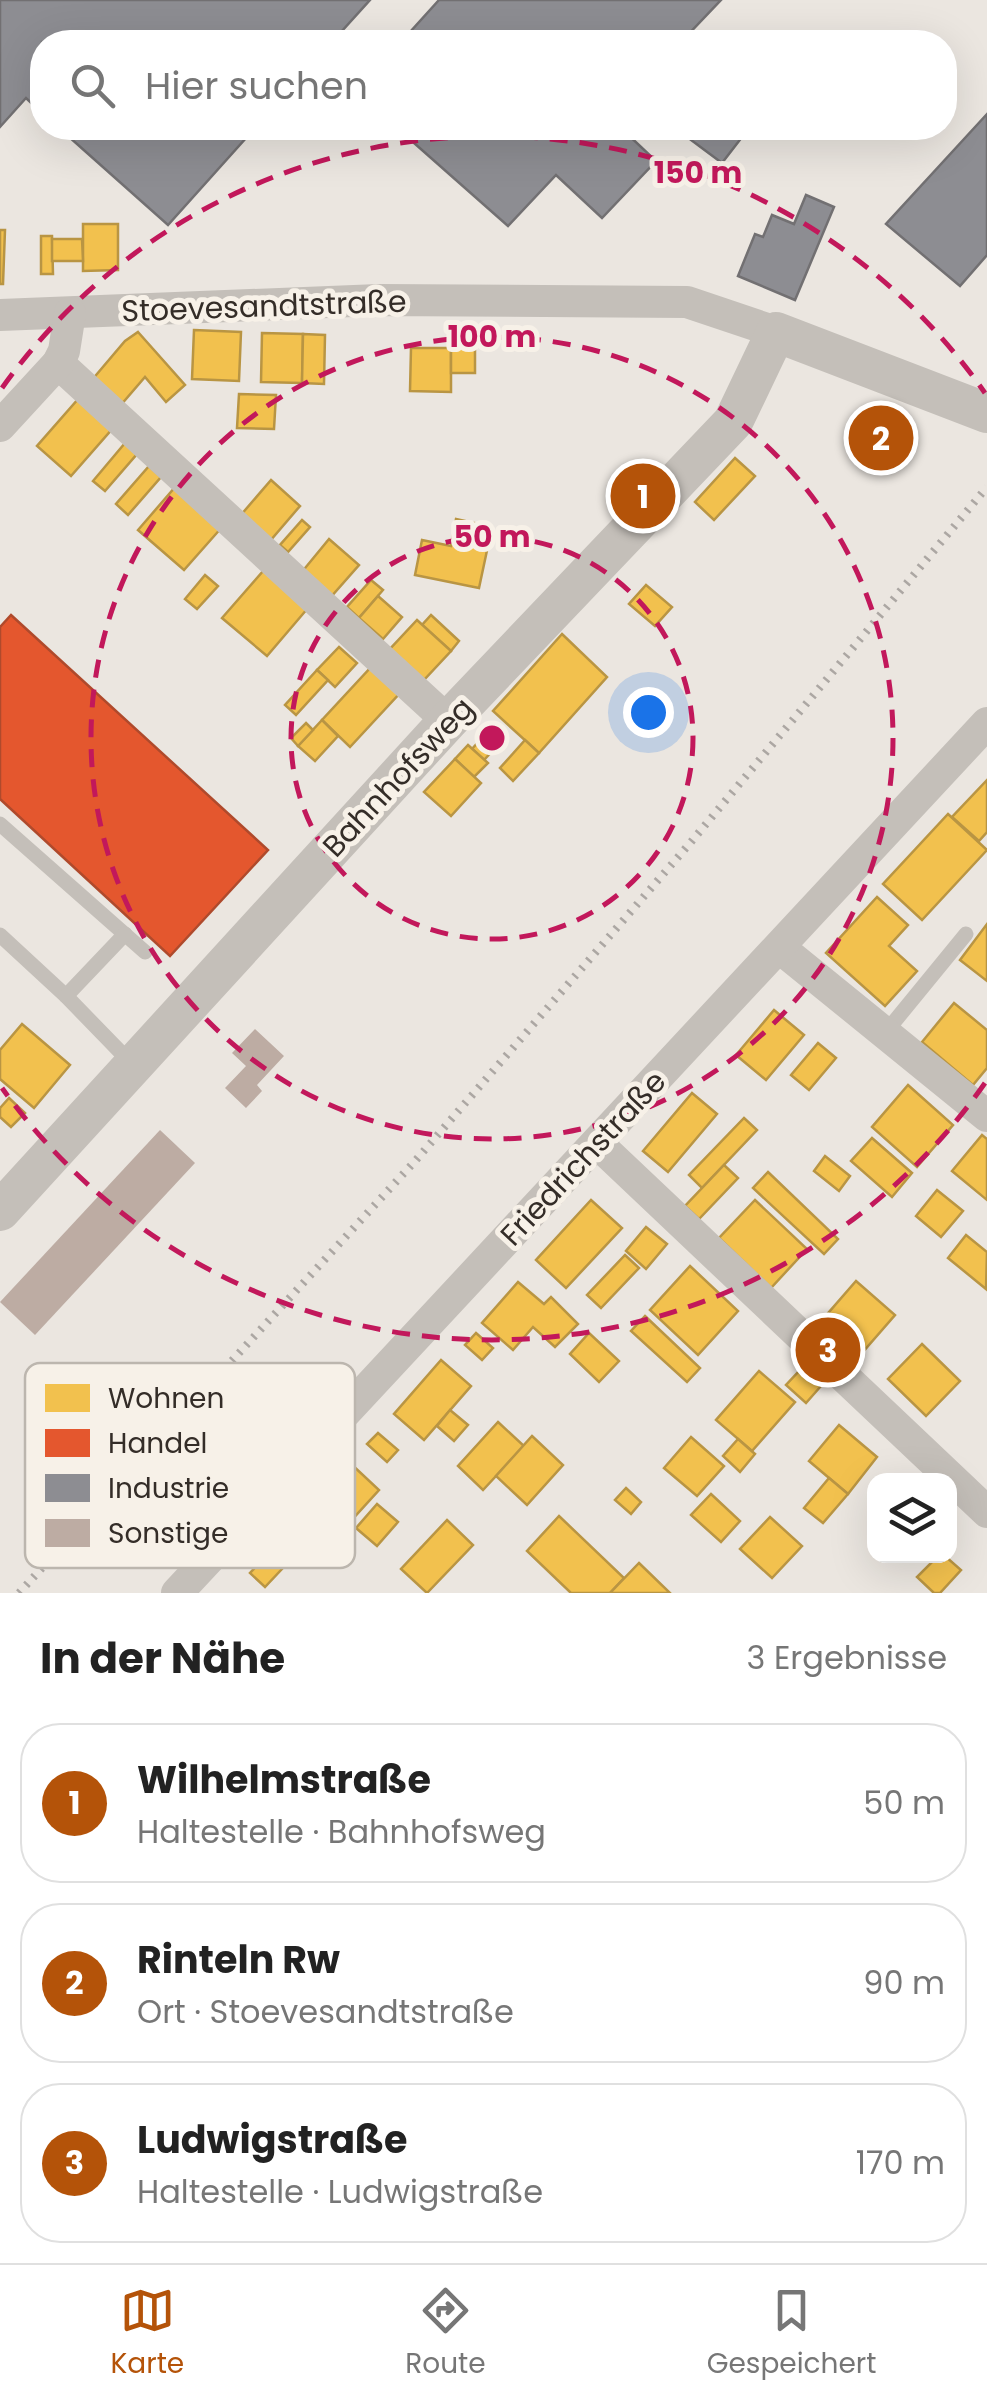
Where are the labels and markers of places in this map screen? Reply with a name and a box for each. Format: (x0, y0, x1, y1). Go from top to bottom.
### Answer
pin: 2 (848, 400, 914, 476)
pin: 1 (610, 458, 676, 534)
centre of rings (474, 720, 510, 756)
pin: 3 (796, 1312, 860, 1388)

